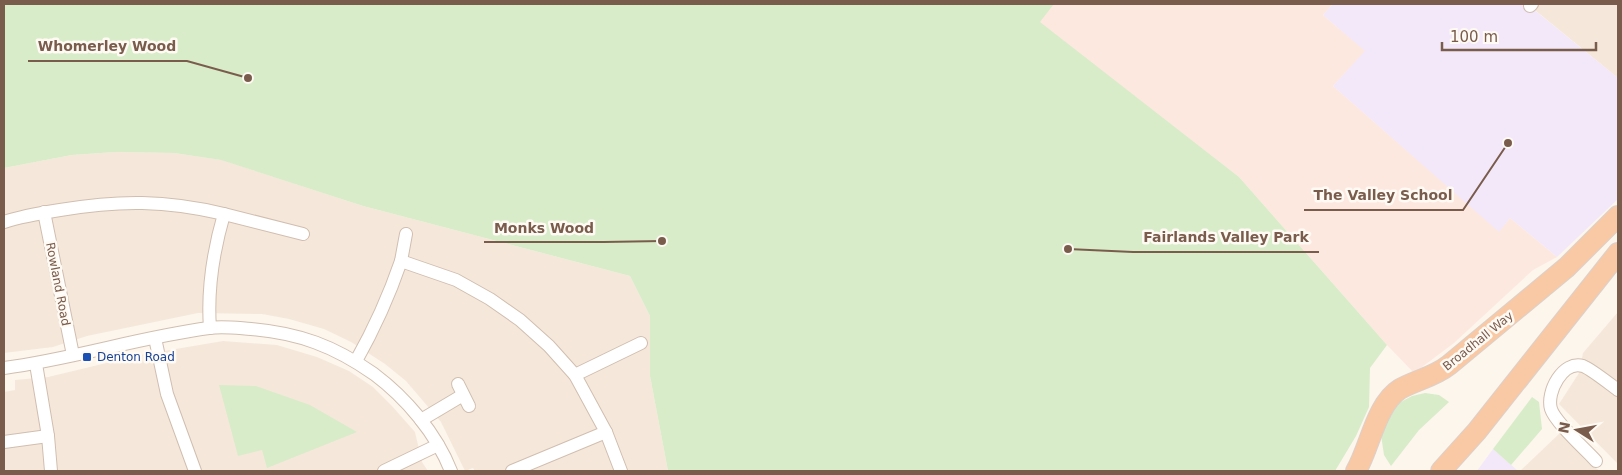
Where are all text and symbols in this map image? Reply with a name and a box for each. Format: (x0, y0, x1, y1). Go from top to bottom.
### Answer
scale bar (1442, 20, 1596, 52)
text: 100 m (1450, 28, 1498, 46)
callout: Whomerley Wood (28, 32, 187, 61)
text: Whomerley Wood (38, 38, 176, 54)
callout: The Valley School (1304, 181, 1463, 210)
text: The Valley School (1314, 187, 1452, 203)
callout: Monks Wood (484, 213, 604, 242)
text: Monks Wood (494, 220, 594, 236)
callout: Fairlands Valley Park (1133, 223, 1319, 252)
text: Fairlands Valley Park (1143, 229, 1309, 245)
street label: Rowland Road (43, 241, 73, 327)
street label: Broadhall Way (1440, 308, 1516, 374)
place label: Denton Road (97, 350, 175, 364)
marker: Denton Road (81, 351, 93, 363)
north arrow (1552, 405, 1602, 455)
text: N (1555, 420, 1573, 435)

